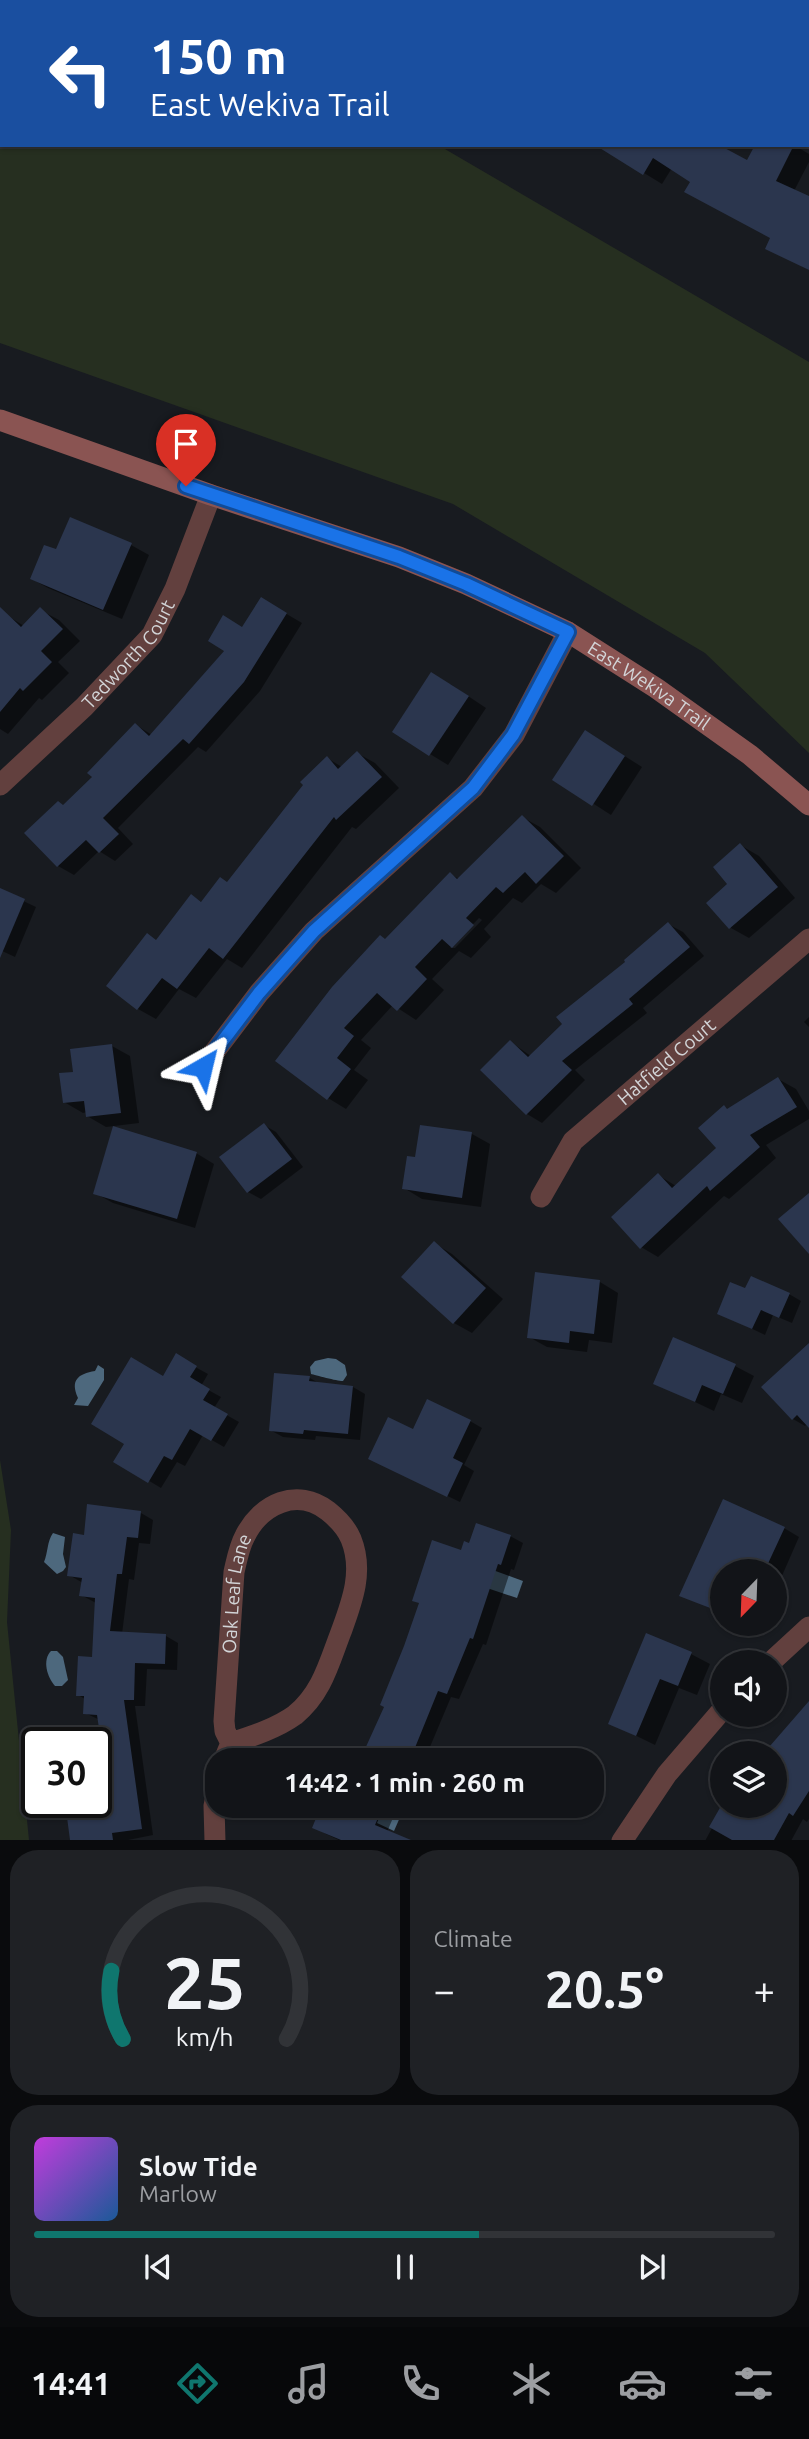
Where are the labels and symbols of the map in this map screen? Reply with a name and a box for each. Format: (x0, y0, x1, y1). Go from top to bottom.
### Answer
pin (156, 414, 216, 486)
street label: Tedworth Court (77, 596, 179, 713)
street label: East Wekiva Trail (584, 637, 715, 734)
street label: Hatfield Court (613, 1013, 720, 1109)
position arrow (166, 1030, 240, 1104)
street label: Oak Leaf Lane (218, 1530, 255, 1654)
north arrow (710, 1559, 788, 1636)
speed limit sign: 30 (21, 1727, 112, 1818)

